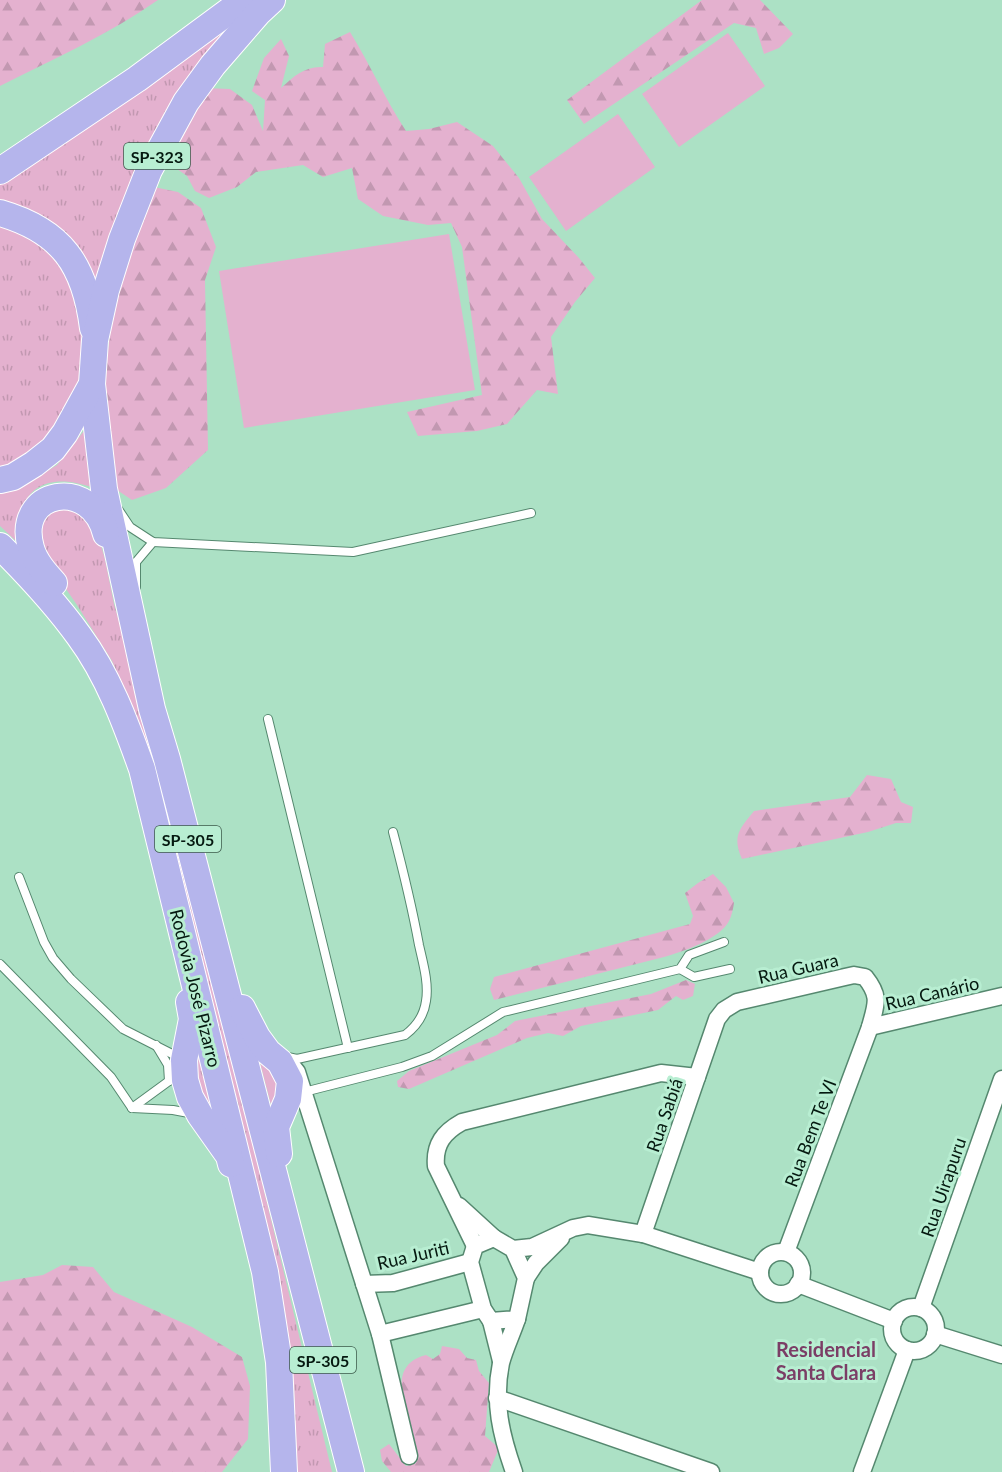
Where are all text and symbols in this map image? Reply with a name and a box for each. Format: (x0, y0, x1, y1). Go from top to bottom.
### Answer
road number: SP-323 (124, 143, 190, 169)
road number: SP-305 (155, 826, 221, 852)
street label: Rodovia José Pizarro (166, 907, 226, 1069)
street label: Rua Guara (756, 948, 840, 988)
street label: Rua Canário (883, 972, 981, 1014)
street label: Rua Sabiá (641, 1075, 687, 1155)
street label: Rua Bem Te VI (779, 1076, 841, 1190)
street label: Rua Uirapuru (916, 1134, 970, 1240)
street label: Rua Juriti (375, 1236, 451, 1274)
district label: Residencial Santa Clara (776, 1337, 876, 1384)
road number: SP-305 (290, 1347, 356, 1373)

